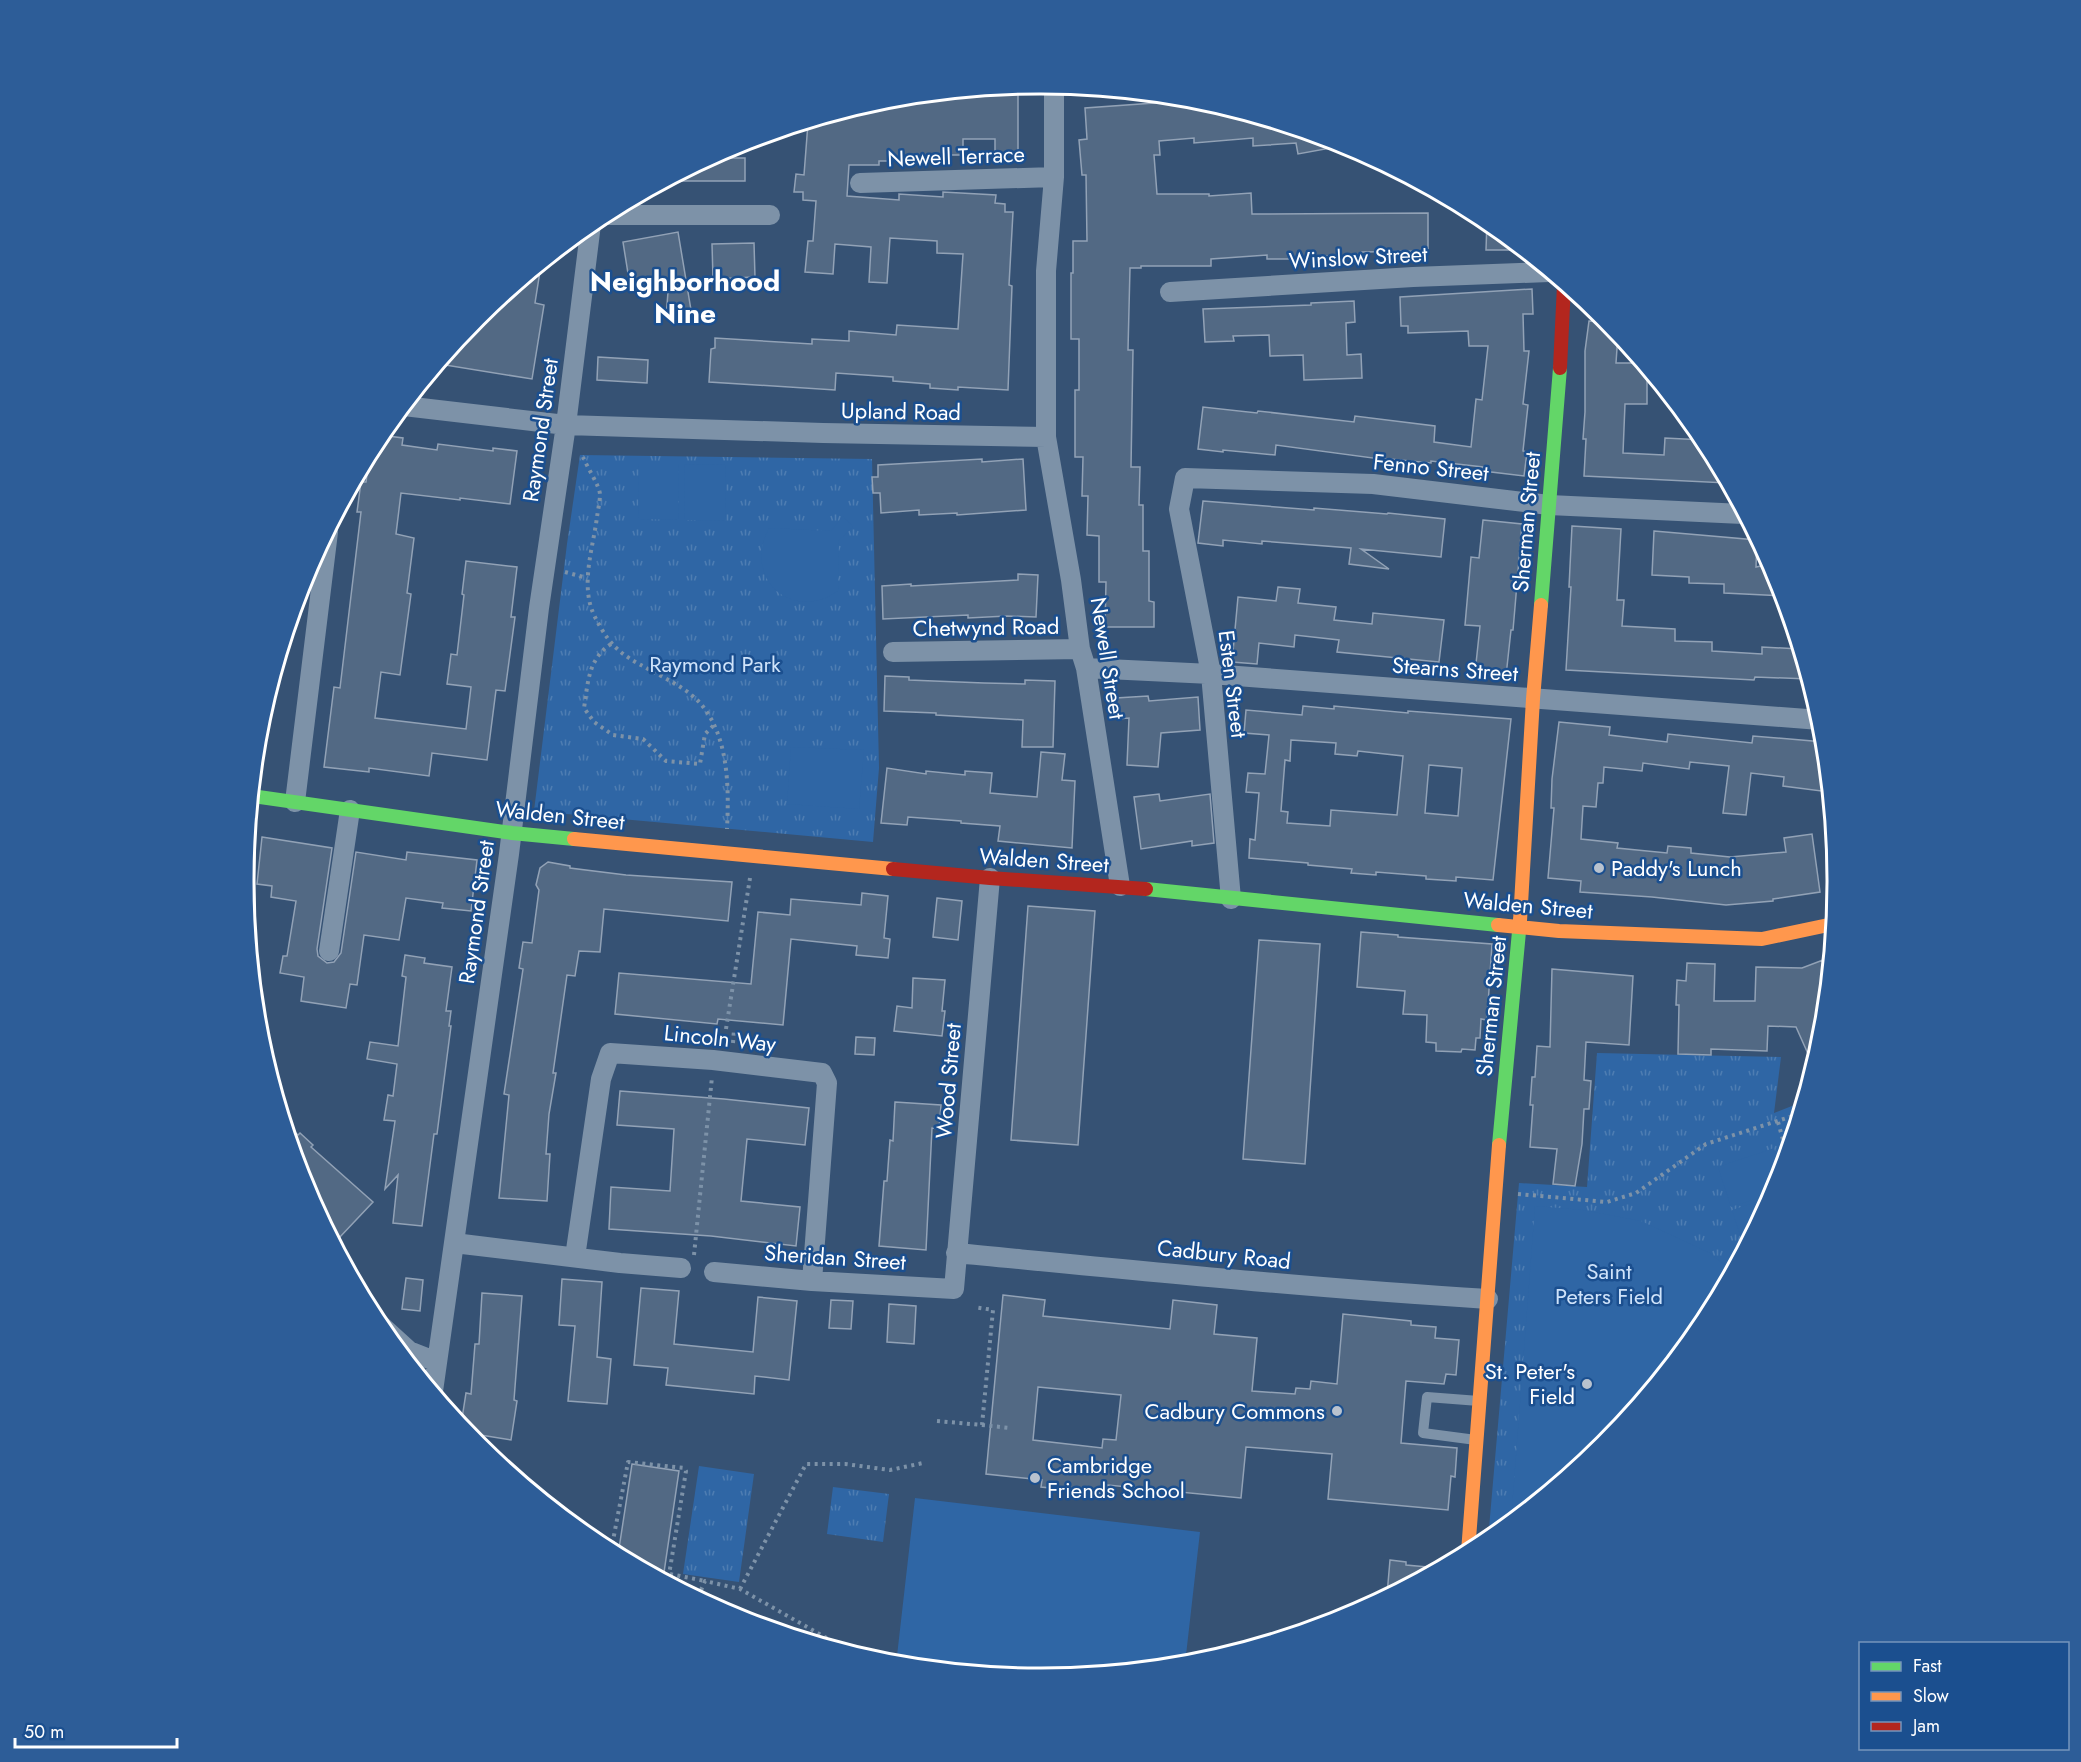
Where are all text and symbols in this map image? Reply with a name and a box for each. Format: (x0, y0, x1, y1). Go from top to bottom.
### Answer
street label: Newell Terrace (887, 138, 1025, 174)
street label: Winslow Street (1288, 237, 1429, 277)
district label: Neighborhood Nine (590, 261, 780, 334)
street label: Raymond Street (514, 355, 566, 504)
street label: Upland Road (841, 394, 961, 428)
street label: Fenno Street (1372, 445, 1491, 489)
street label: Sherman Street (1504, 450, 1548, 594)
street label: Newell Street (1083, 595, 1134, 722)
street label: Chetwynd Road (912, 610, 1060, 644)
street label: Esten Street (1211, 628, 1256, 740)
park label: Raymond Park (649, 648, 781, 680)
street label: Stearns Street (1391, 649, 1520, 689)
street label: Walden Street (494, 792, 627, 838)
street label: Raymond Street (450, 837, 502, 986)
street label: Walden Street (978, 840, 1111, 881)
place label: Paddy's Lunch (1611, 852, 1742, 884)
marker: Paddy's Lunch (1592, 861, 1606, 875)
street label: Walden Street (1462, 883, 1595, 927)
street label: Sherman Street (1468, 934, 1514, 1078)
street label: Lincoln Way (662, 1016, 778, 1060)
street label: Wood Street (927, 1021, 969, 1140)
street label: Cadbury Road (1156, 1231, 1292, 1277)
street label: Sheridan Street (763, 1236, 908, 1278)
park label: Saint Peters Field (1555, 1255, 1663, 1312)
place label: St. Peter's Field (1485, 1355, 1575, 1412)
marker: St. Peter's Field (1580, 1377, 1594, 1391)
place label: Cadbury Commons (1144, 1395, 1325, 1427)
marker: Cadbury Commons (1330, 1404, 1344, 1418)
place label: Cambridge Friends School (1047, 1449, 1185, 1506)
marker: Cambridge Friends School (1028, 1471, 1042, 1485)
legend (1859, 1642, 2069, 1750)
text: Fast (1913, 1653, 1942, 1679)
text: Slow (1913, 1683, 1950, 1709)
scale bar (15, 1711, 177, 1749)
text: Jam (1911, 1713, 1940, 1739)
text: 50 m (24, 1719, 64, 1745)

